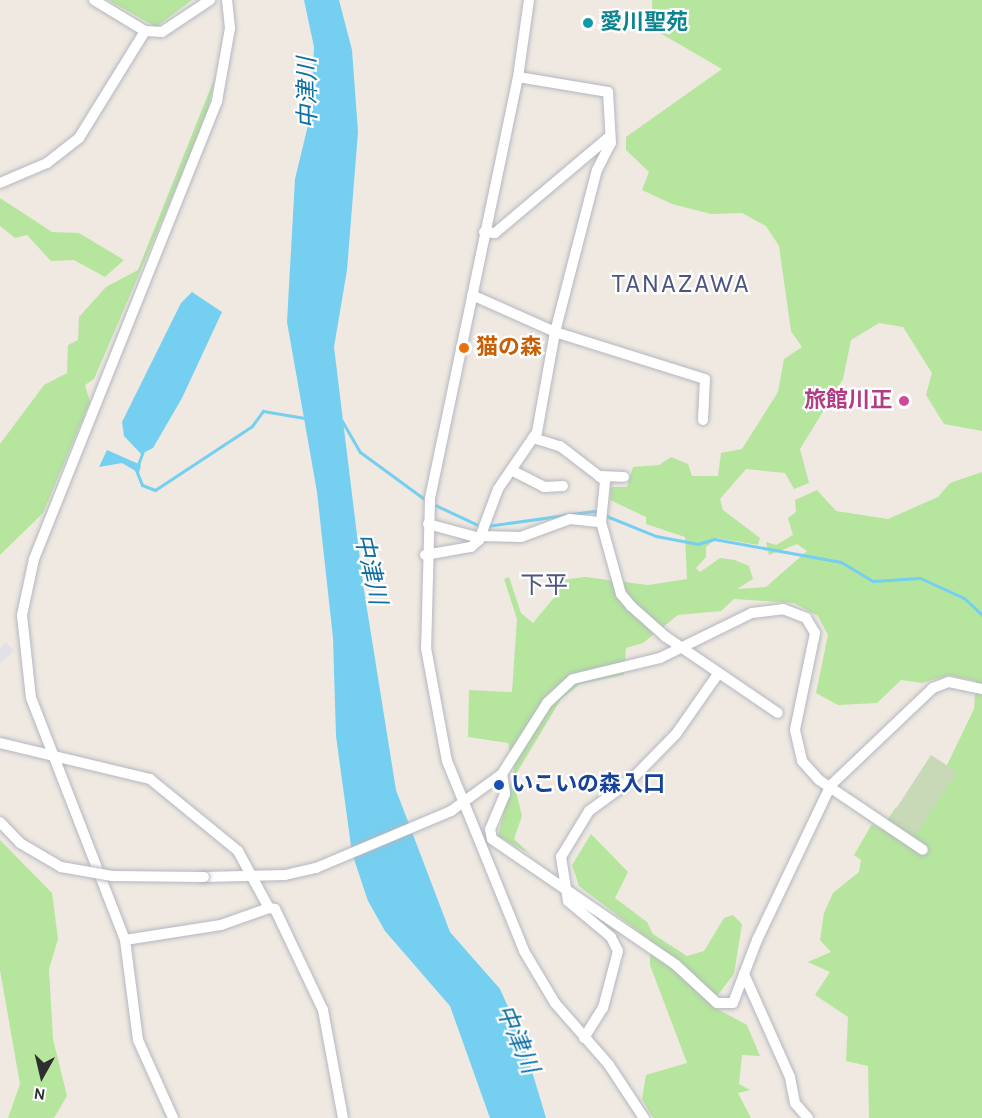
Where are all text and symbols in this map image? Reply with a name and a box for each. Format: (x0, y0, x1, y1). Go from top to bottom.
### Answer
place label: 愛川聖苑 (600, 10, 688, 36)
marker: 愛川聖苑 (581, 16, 595, 30)
water label: 中津川 (293, 57, 323, 129)
district label: TANAZAWA (612, 268, 750, 300)
place label: 猫の森 (476, 335, 542, 361)
marker: 猫の森 (457, 341, 471, 355)
place label: 旅館川正 (804, 388, 892, 414)
marker: 旅館川正 (897, 394, 911, 408)
water label: 中津川 (348, 531, 392, 607)
district label: 下平 (520, 572, 568, 600)
place label: いこいの森入口 (511, 772, 665, 798)
marker: いこいの森入口 (492, 778, 506, 792)
water label: 中津川 (490, 1000, 544, 1078)
north arrow (12, 1046, 72, 1106)
text: N (32, 1084, 46, 1105)

